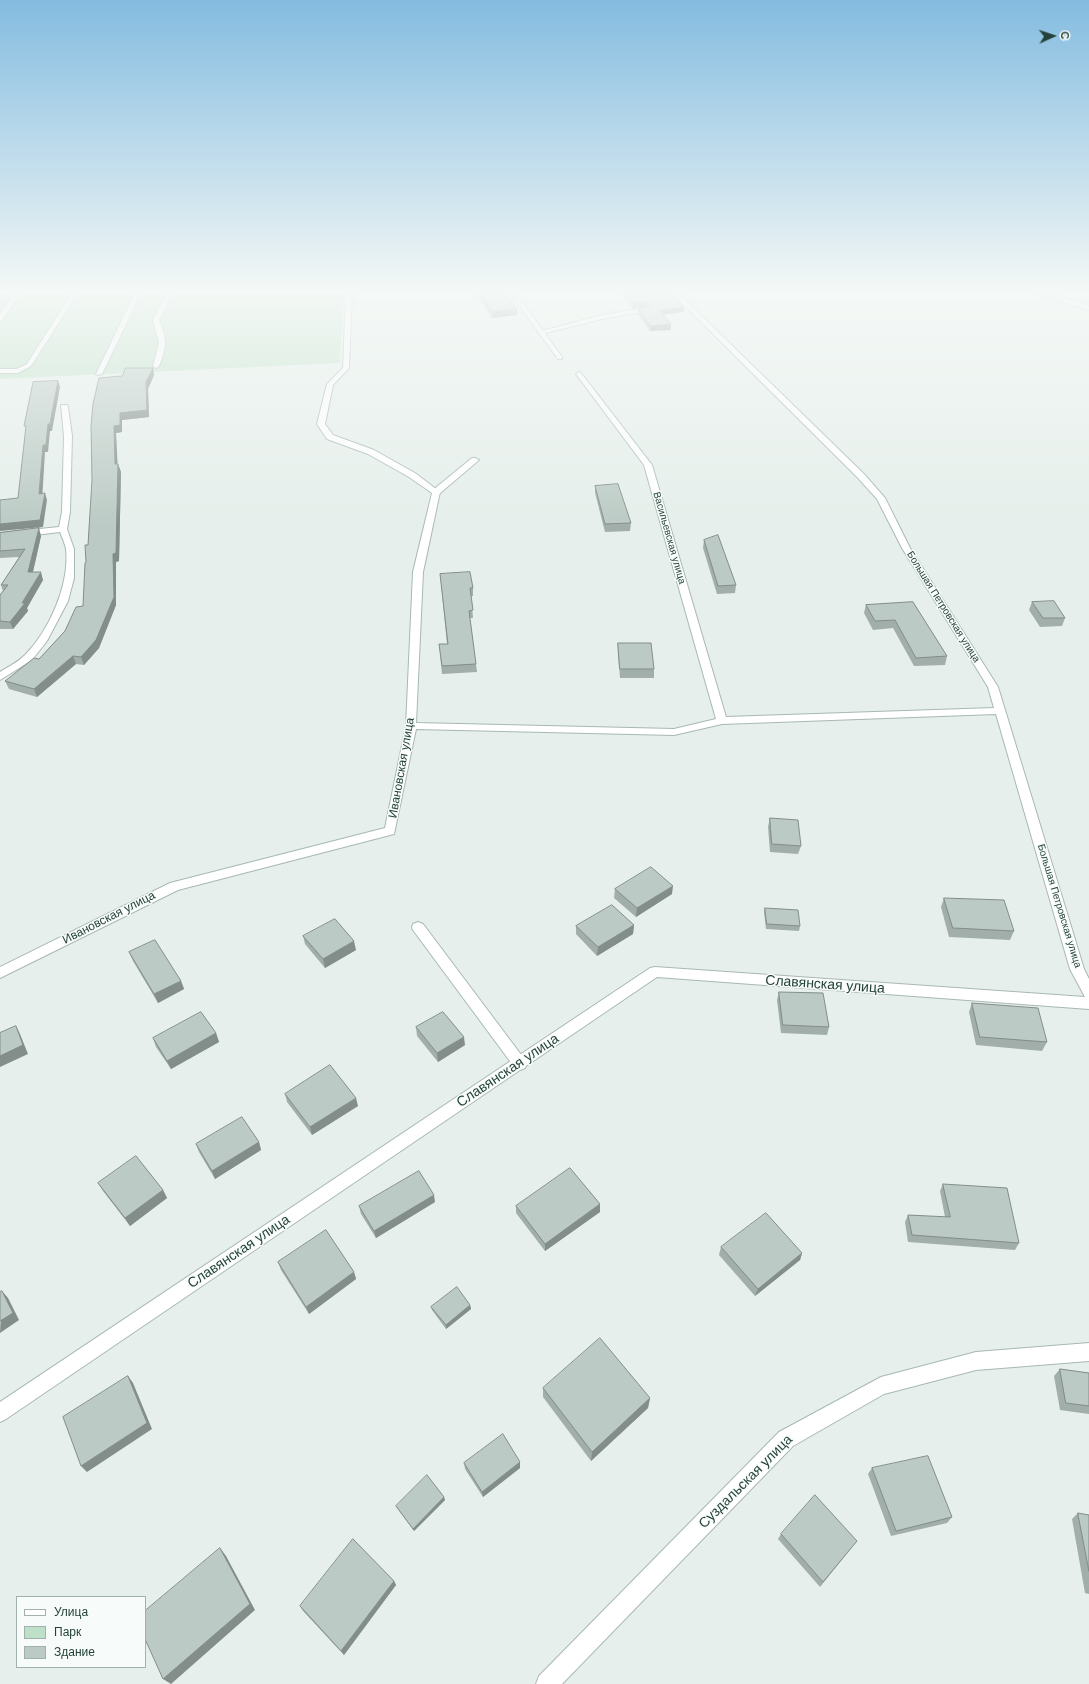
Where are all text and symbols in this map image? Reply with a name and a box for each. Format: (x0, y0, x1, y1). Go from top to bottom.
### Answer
north arrow (1033, 16, 1073, 56)
text: С (1058, 31, 1072, 40)
street label: Васильевская улица (650, 491, 688, 585)
street label: Большая Петровская улица (904, 549, 982, 665)
street label: Ивановская улица (386, 717, 418, 819)
street label: Большая Петровская улица (1034, 843, 1084, 969)
street label: Ивановская улица (60, 888, 158, 948)
street label: Славянская улица (765, 972, 885, 998)
street label: Славянская улица (454, 1031, 562, 1111)
street label: Славянская улица (185, 1212, 293, 1292)
street label: Суздальская улица (696, 1432, 796, 1532)
legend (16, 1596, 146, 1668)
text: Улица (54, 1604, 88, 1620)
text: Парк (54, 1624, 81, 1640)
text: Здание (54, 1644, 95, 1660)

